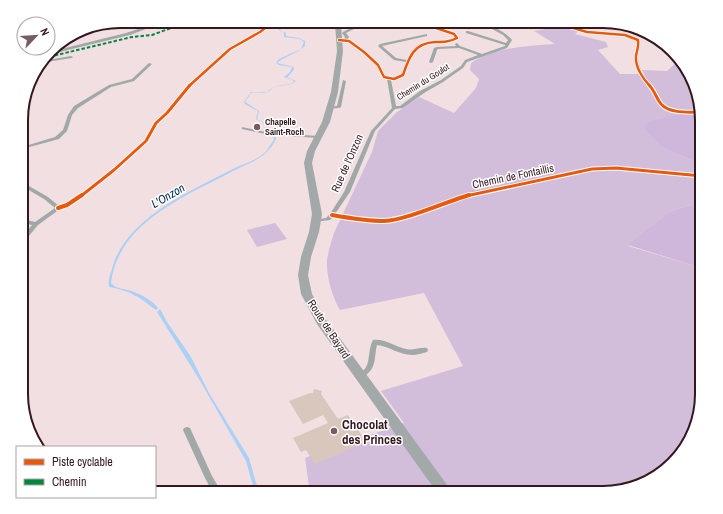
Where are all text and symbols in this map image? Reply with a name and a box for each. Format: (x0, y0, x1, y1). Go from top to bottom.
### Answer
north arrow (16, 16, 56, 56)
text: N (37, 26, 53, 38)
street label: Chemin du Goulot (394, 61, 452, 103)
place label: Chapelle Saint-Roch (265, 116, 304, 138)
marker: Chapelle Saint-Roch (252, 122, 262, 132)
street label: Rue de l'Onzon (328, 132, 366, 194)
street label: Chemin de Fontaillis (471, 160, 555, 191)
water label: L'Onzon (148, 180, 188, 212)
street label: Route de Bayard (305, 297, 353, 361)
place label: Chocolat des Princes (342, 416, 402, 448)
marker: Chocolat des Princes (329, 426, 339, 436)
legend (16, 446, 156, 498)
text: Piste cyclable (52, 454, 113, 470)
text: Chemin (52, 474, 86, 490)

